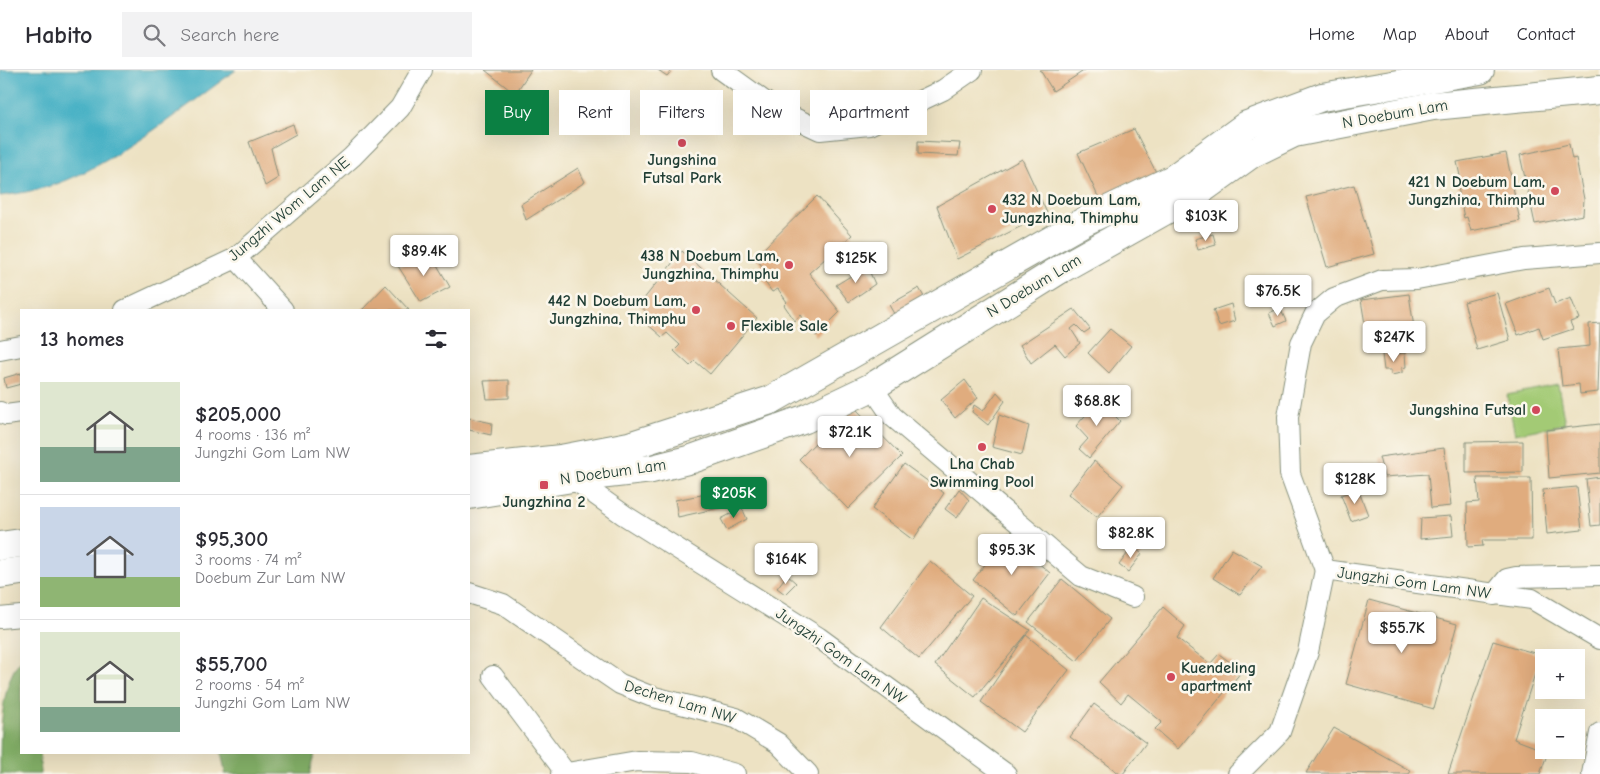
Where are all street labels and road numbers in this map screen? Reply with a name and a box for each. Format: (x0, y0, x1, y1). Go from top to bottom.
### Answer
street label: N Doebum Lam (1341, 96, 1449, 132)
street label: Jungzhi Wom Lam NE (225, 153, 353, 265)
street label: N Doebum Lam (984, 251, 1084, 321)
street label: N Doebum Lam (559, 456, 667, 488)
street label: Jungzhi Gom Lam NW (1336, 563, 1492, 603)
street label: Jungzhi Gom Lam NW (772, 604, 910, 708)
street label: Dechen Lam NW (622, 677, 738, 728)

